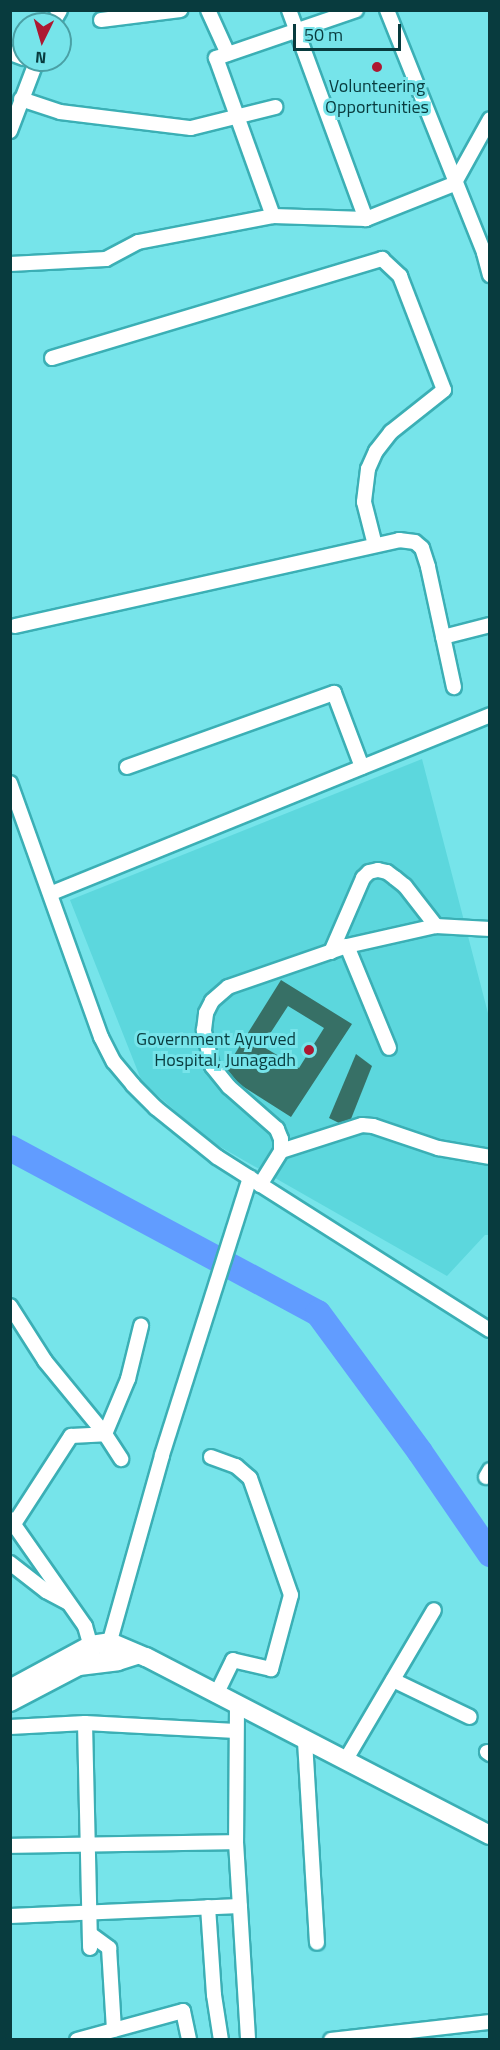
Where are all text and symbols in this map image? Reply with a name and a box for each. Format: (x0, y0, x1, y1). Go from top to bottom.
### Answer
north arrow (12, 12, 72, 72)
scale bar (296, 12, 404, 50)
text: 50 m (304, 21, 343, 48)
text: N (34, 46, 47, 70)
marker: Volunteering Opportunities (370, 60, 384, 74)
place label: Volunteering Opportunities (325, 76, 429, 118)
place label: Government Ayurved Hospital, Junagadh (136, 1029, 296, 1072)
marker: Government Ayurved Hospital, Junagadh (300, 1041, 318, 1059)

